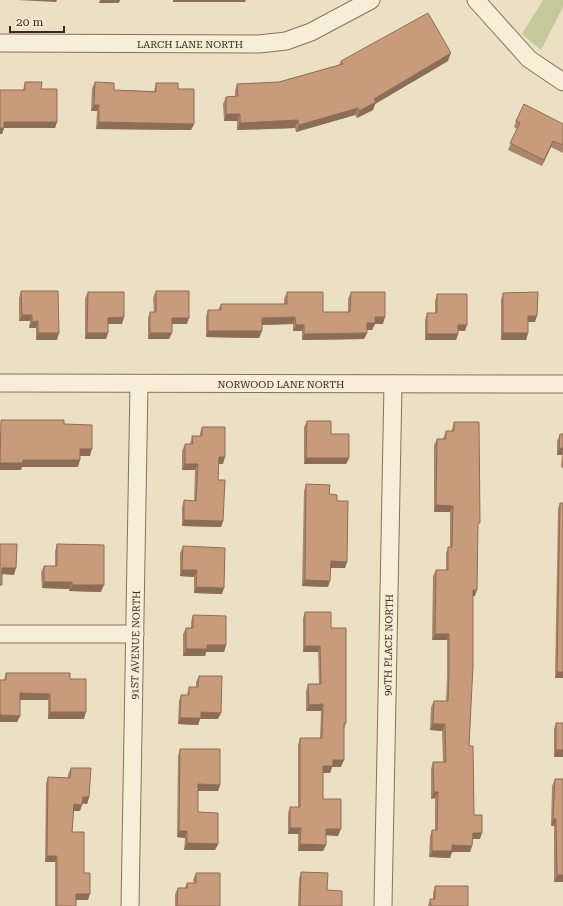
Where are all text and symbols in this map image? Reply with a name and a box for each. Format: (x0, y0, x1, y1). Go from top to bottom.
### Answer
scale bar (10, 8, 64, 34)
text: 20 m (16, 15, 43, 29)
street label: LARCH LANE NORTH (137, 39, 243, 50)
street label: NORWOOD LANE NORTH (218, 379, 344, 390)
street label: 91ST AVENUE NORTH (129, 590, 142, 700)
street label: 90TH PLACE NORTH (382, 594, 395, 696)

